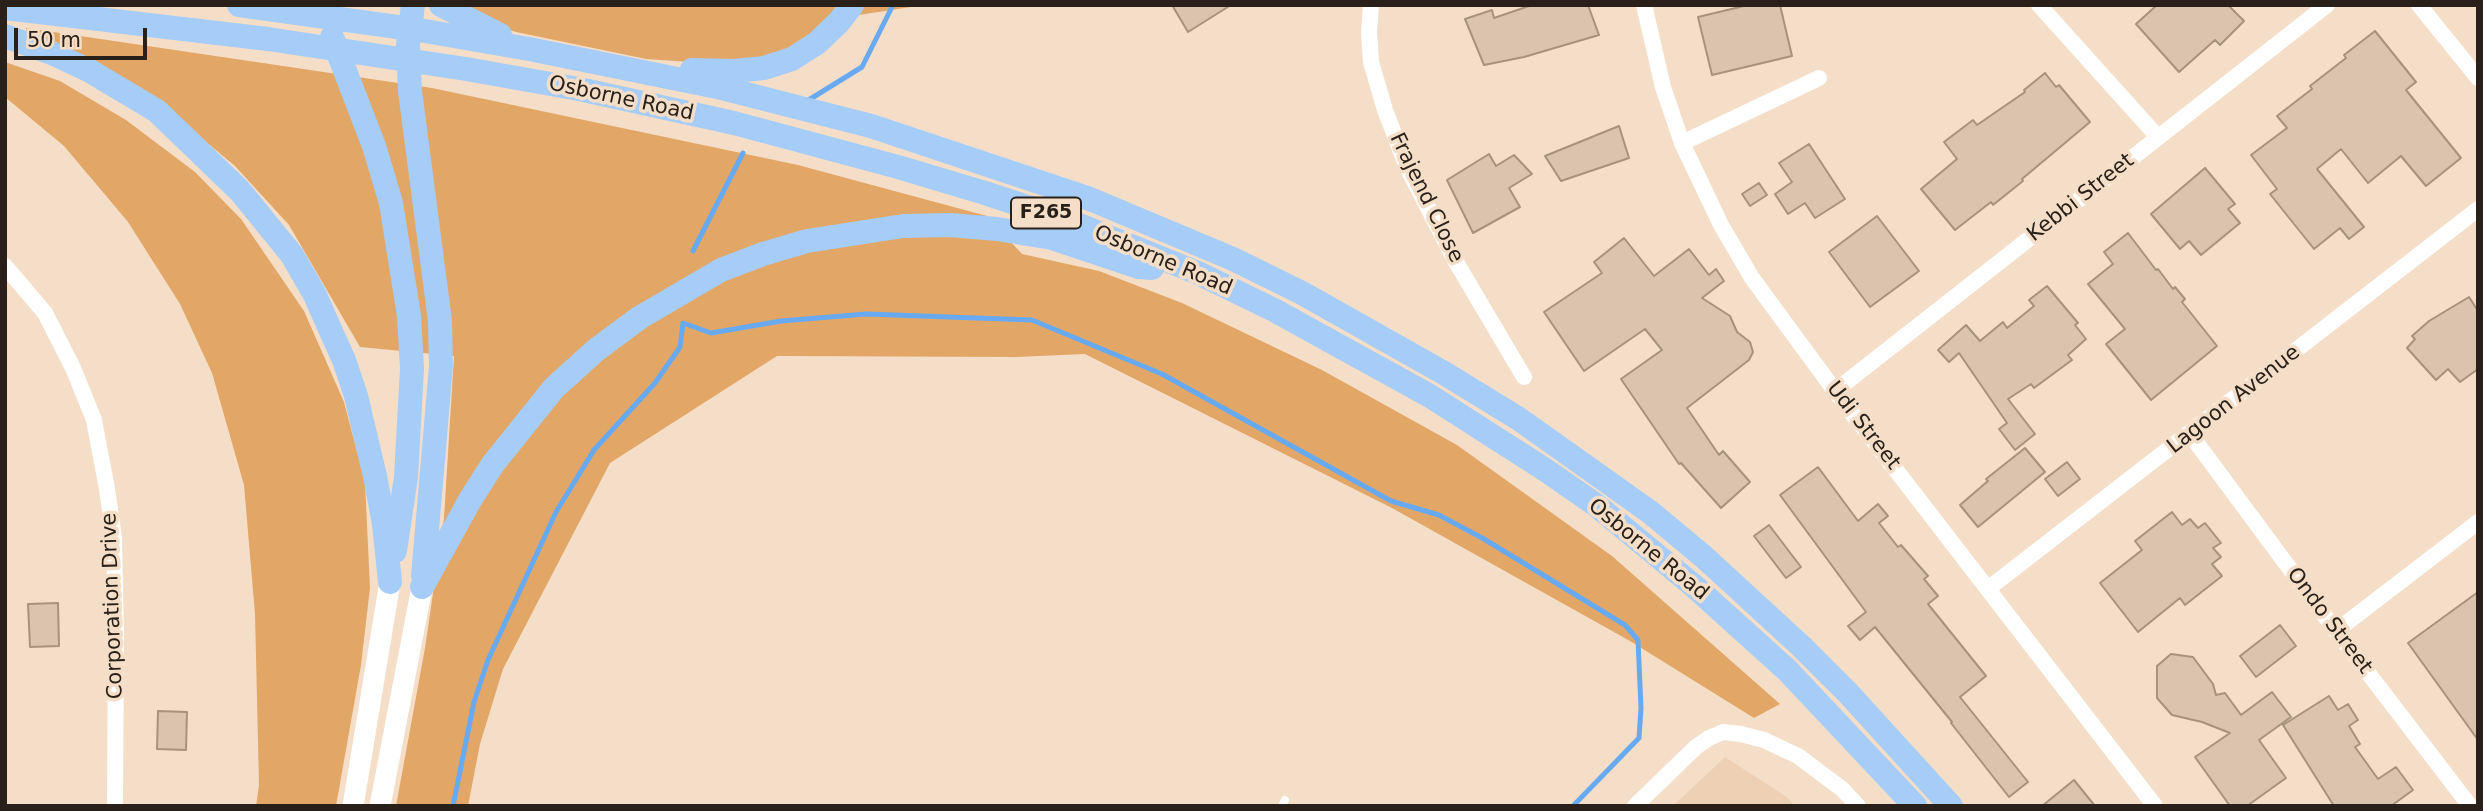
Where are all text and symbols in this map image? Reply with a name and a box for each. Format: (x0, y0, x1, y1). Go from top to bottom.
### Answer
scale bar (18, 14, 150, 58)
text: 50 m (27, 28, 81, 52)
street label: Osborne Road (546, 71, 696, 127)
street label: Frajend Close (1384, 129, 1468, 267)
street label: Kebbi Street (2023, 148, 2139, 248)
road number: F265 (1011, 197, 1081, 228)
street label: Osborne Road (1090, 221, 1236, 301)
street label: Lagoon Avenue (2163, 340, 2305, 460)
street label: Udi Street (1821, 377, 1905, 475)
street label: Osborne Road (1583, 494, 1713, 606)
street label: Corporation Drive (97, 512, 129, 700)
street label: Ondo Street (2281, 563, 2377, 679)

